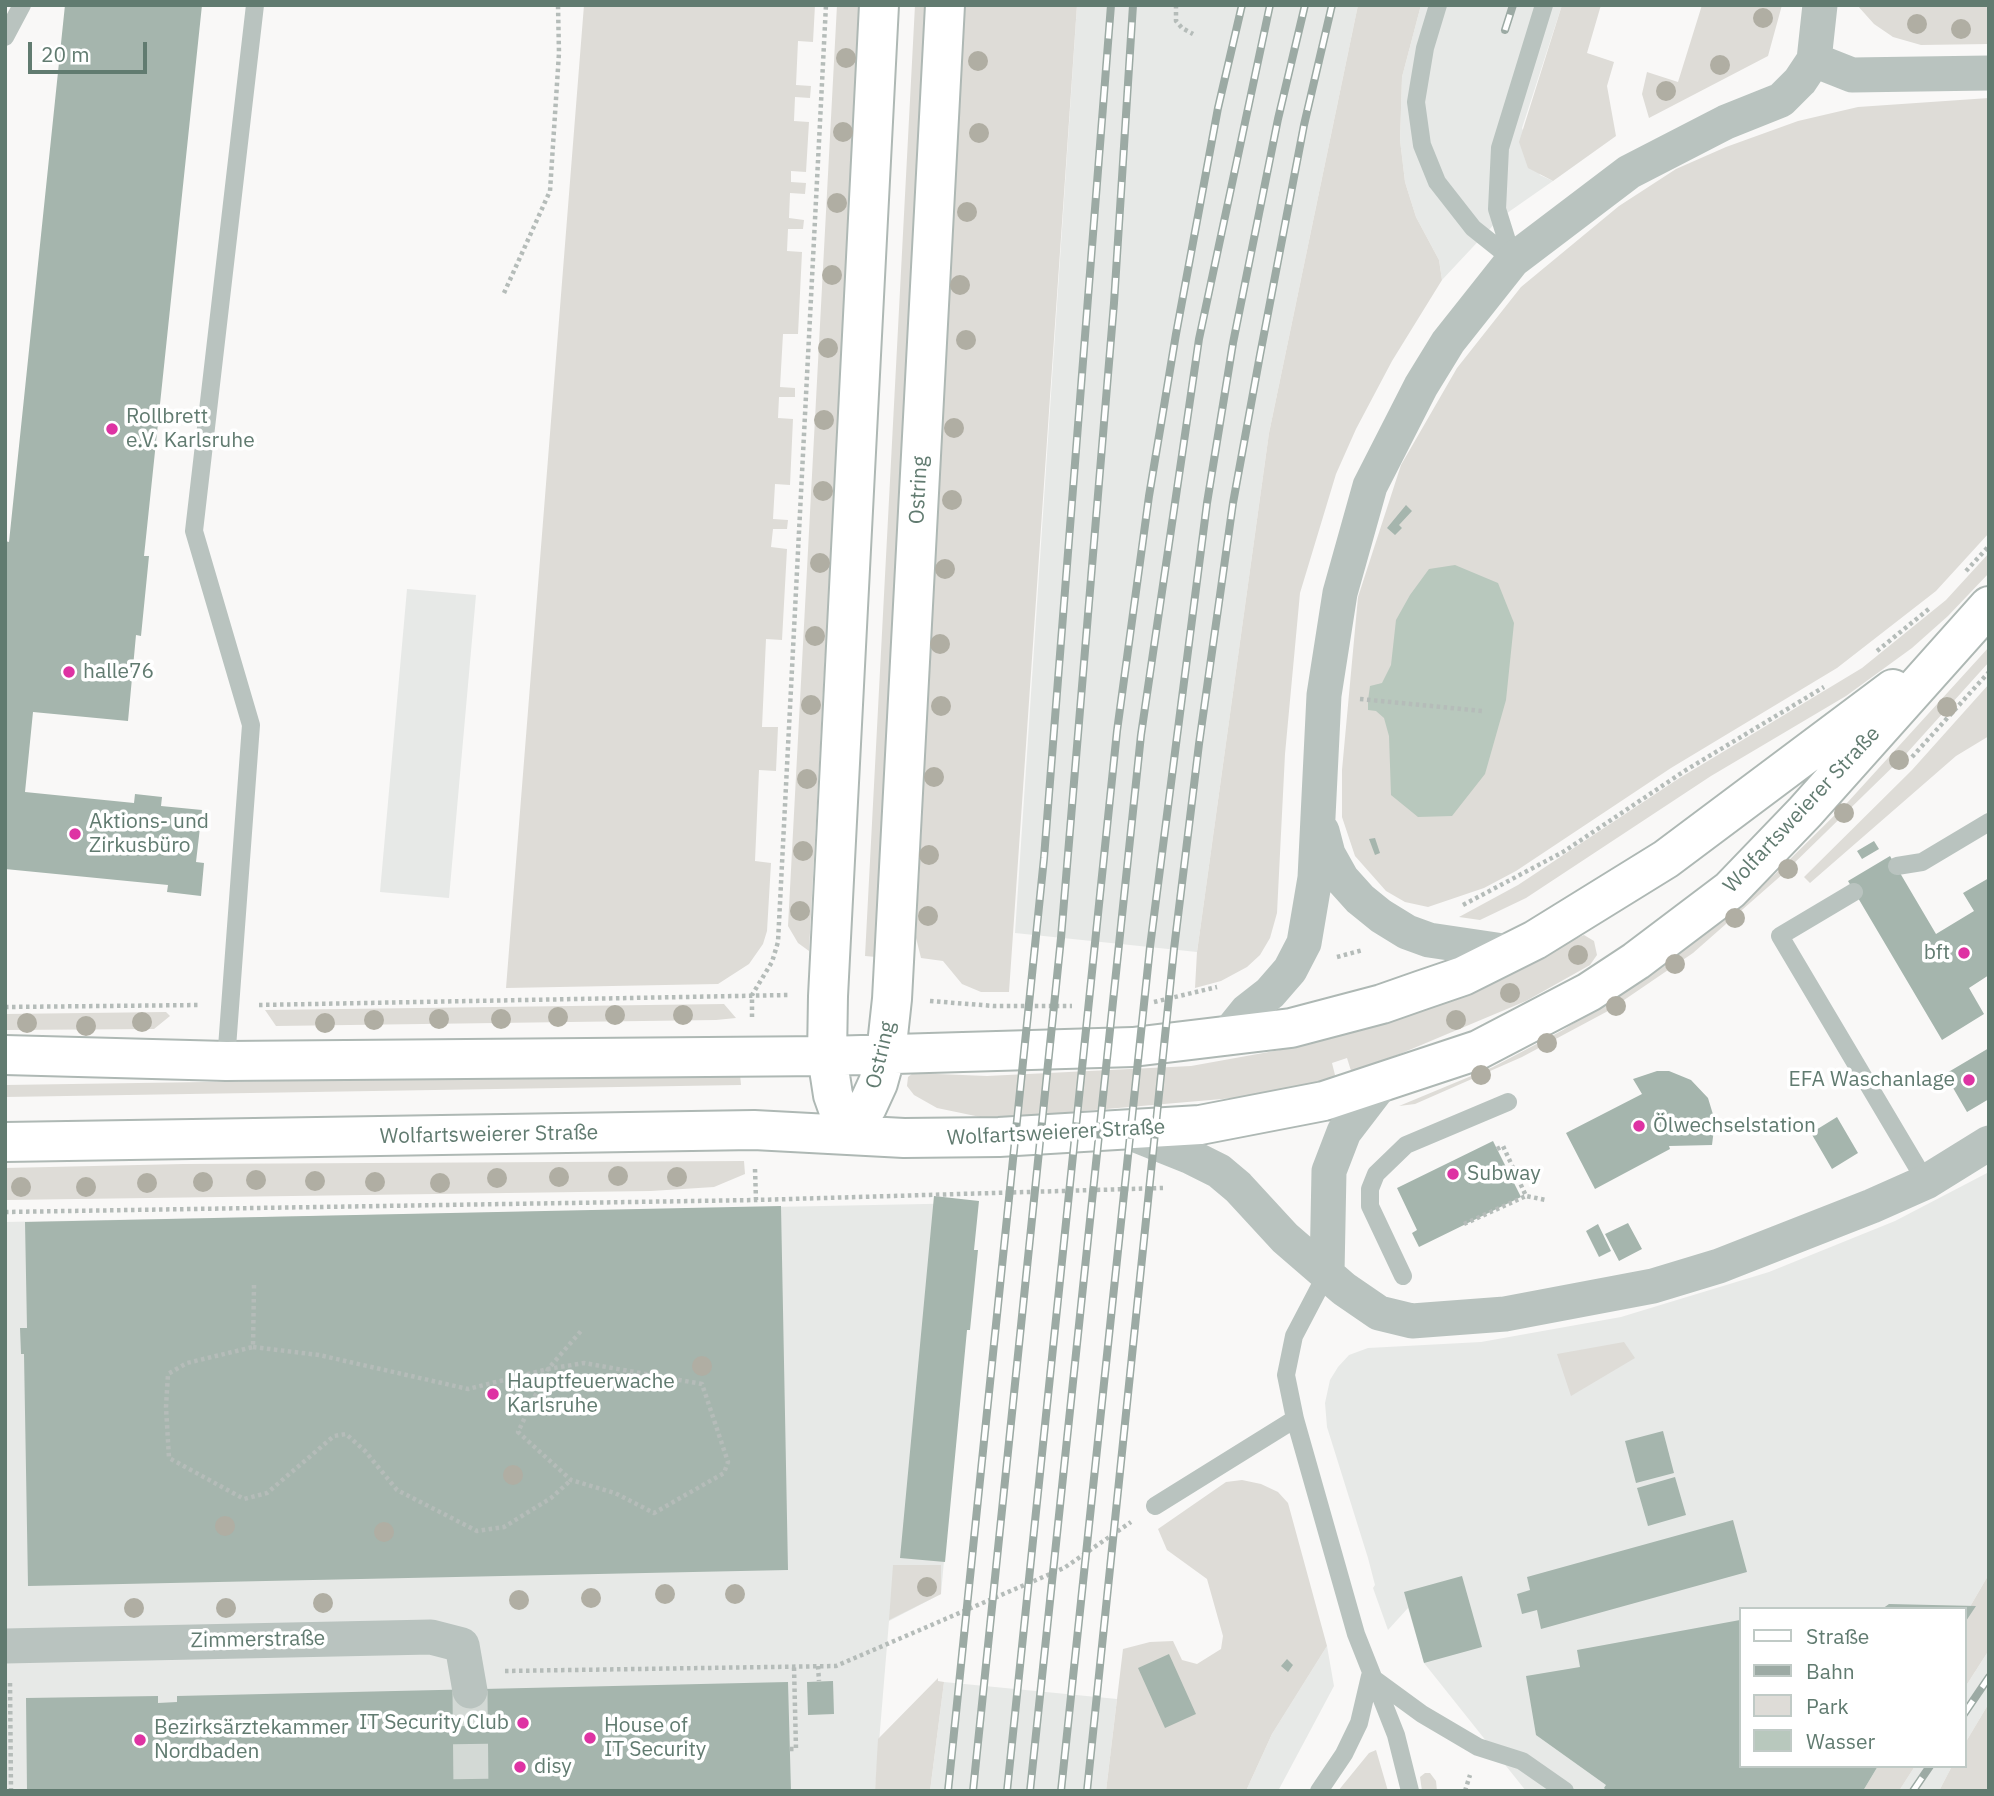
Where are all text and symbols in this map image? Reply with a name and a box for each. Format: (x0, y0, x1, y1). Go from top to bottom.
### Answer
scale bar (32, 28, 150, 72)
text: 20 m (41, 40, 90, 68)
place label: Rollbrett e.V. Karlsruhe (126, 404, 255, 454)
marker: Rollbrett e.V. Karlsruhe (104, 421, 120, 437)
street label: Ostring (905, 455, 933, 525)
place label: halle76 (83, 659, 154, 685)
marker: halle76 (61, 664, 77, 680)
street label: Wolfartsweierer Straße (1718, 721, 1886, 899)
place label: Aktions- und Zirkusbüro (89, 809, 209, 859)
marker: Aktions- und Zirkusbüro (67, 826, 83, 842)
place label: bft (1924, 940, 1950, 966)
marker: bft (1956, 945, 1972, 961)
street label: Ostring (861, 1019, 901, 1091)
place label: EFA Waschanlage (1789, 1067, 1955, 1093)
marker: EFA Waschanlage (1961, 1072, 1977, 1088)
place label: Ölwechselstation (1653, 1113, 1816, 1139)
street label: Wolfartsweierer Straße (946, 1115, 1166, 1151)
marker: Ölwechselstation (1631, 1118, 1647, 1134)
street label: Wolfartsweierer Straße (380, 1120, 598, 1150)
place label: Subway (1467, 1161, 1541, 1187)
marker: Subway (1445, 1166, 1461, 1182)
place label: Hauptfeuerwache Karlsruhe (507, 1369, 675, 1419)
marker: Hauptfeuerwache Karlsruhe (485, 1386, 501, 1402)
legend (1738, 1607, 1966, 1768)
text: Straße (1806, 1622, 1869, 1650)
street label: Zimmerstraße (190, 1626, 326, 1654)
text: Bahn (1806, 1657, 1855, 1685)
text: Park (1806, 1692, 1849, 1720)
place label: IT Security Club (359, 1710, 509, 1736)
place label: House of IT Security (604, 1713, 706, 1763)
place label: Bezirksärztekammer Nordbaden (154, 1715, 348, 1765)
marker: IT Security Club (515, 1715, 531, 1731)
text: Wasser (1806, 1727, 1875, 1755)
marker: House of IT Security (582, 1730, 598, 1746)
marker: Bezirksärztekammer Nordbaden (132, 1732, 148, 1748)
place label: disy (534, 1754, 572, 1780)
marker: disy (512, 1759, 528, 1775)

